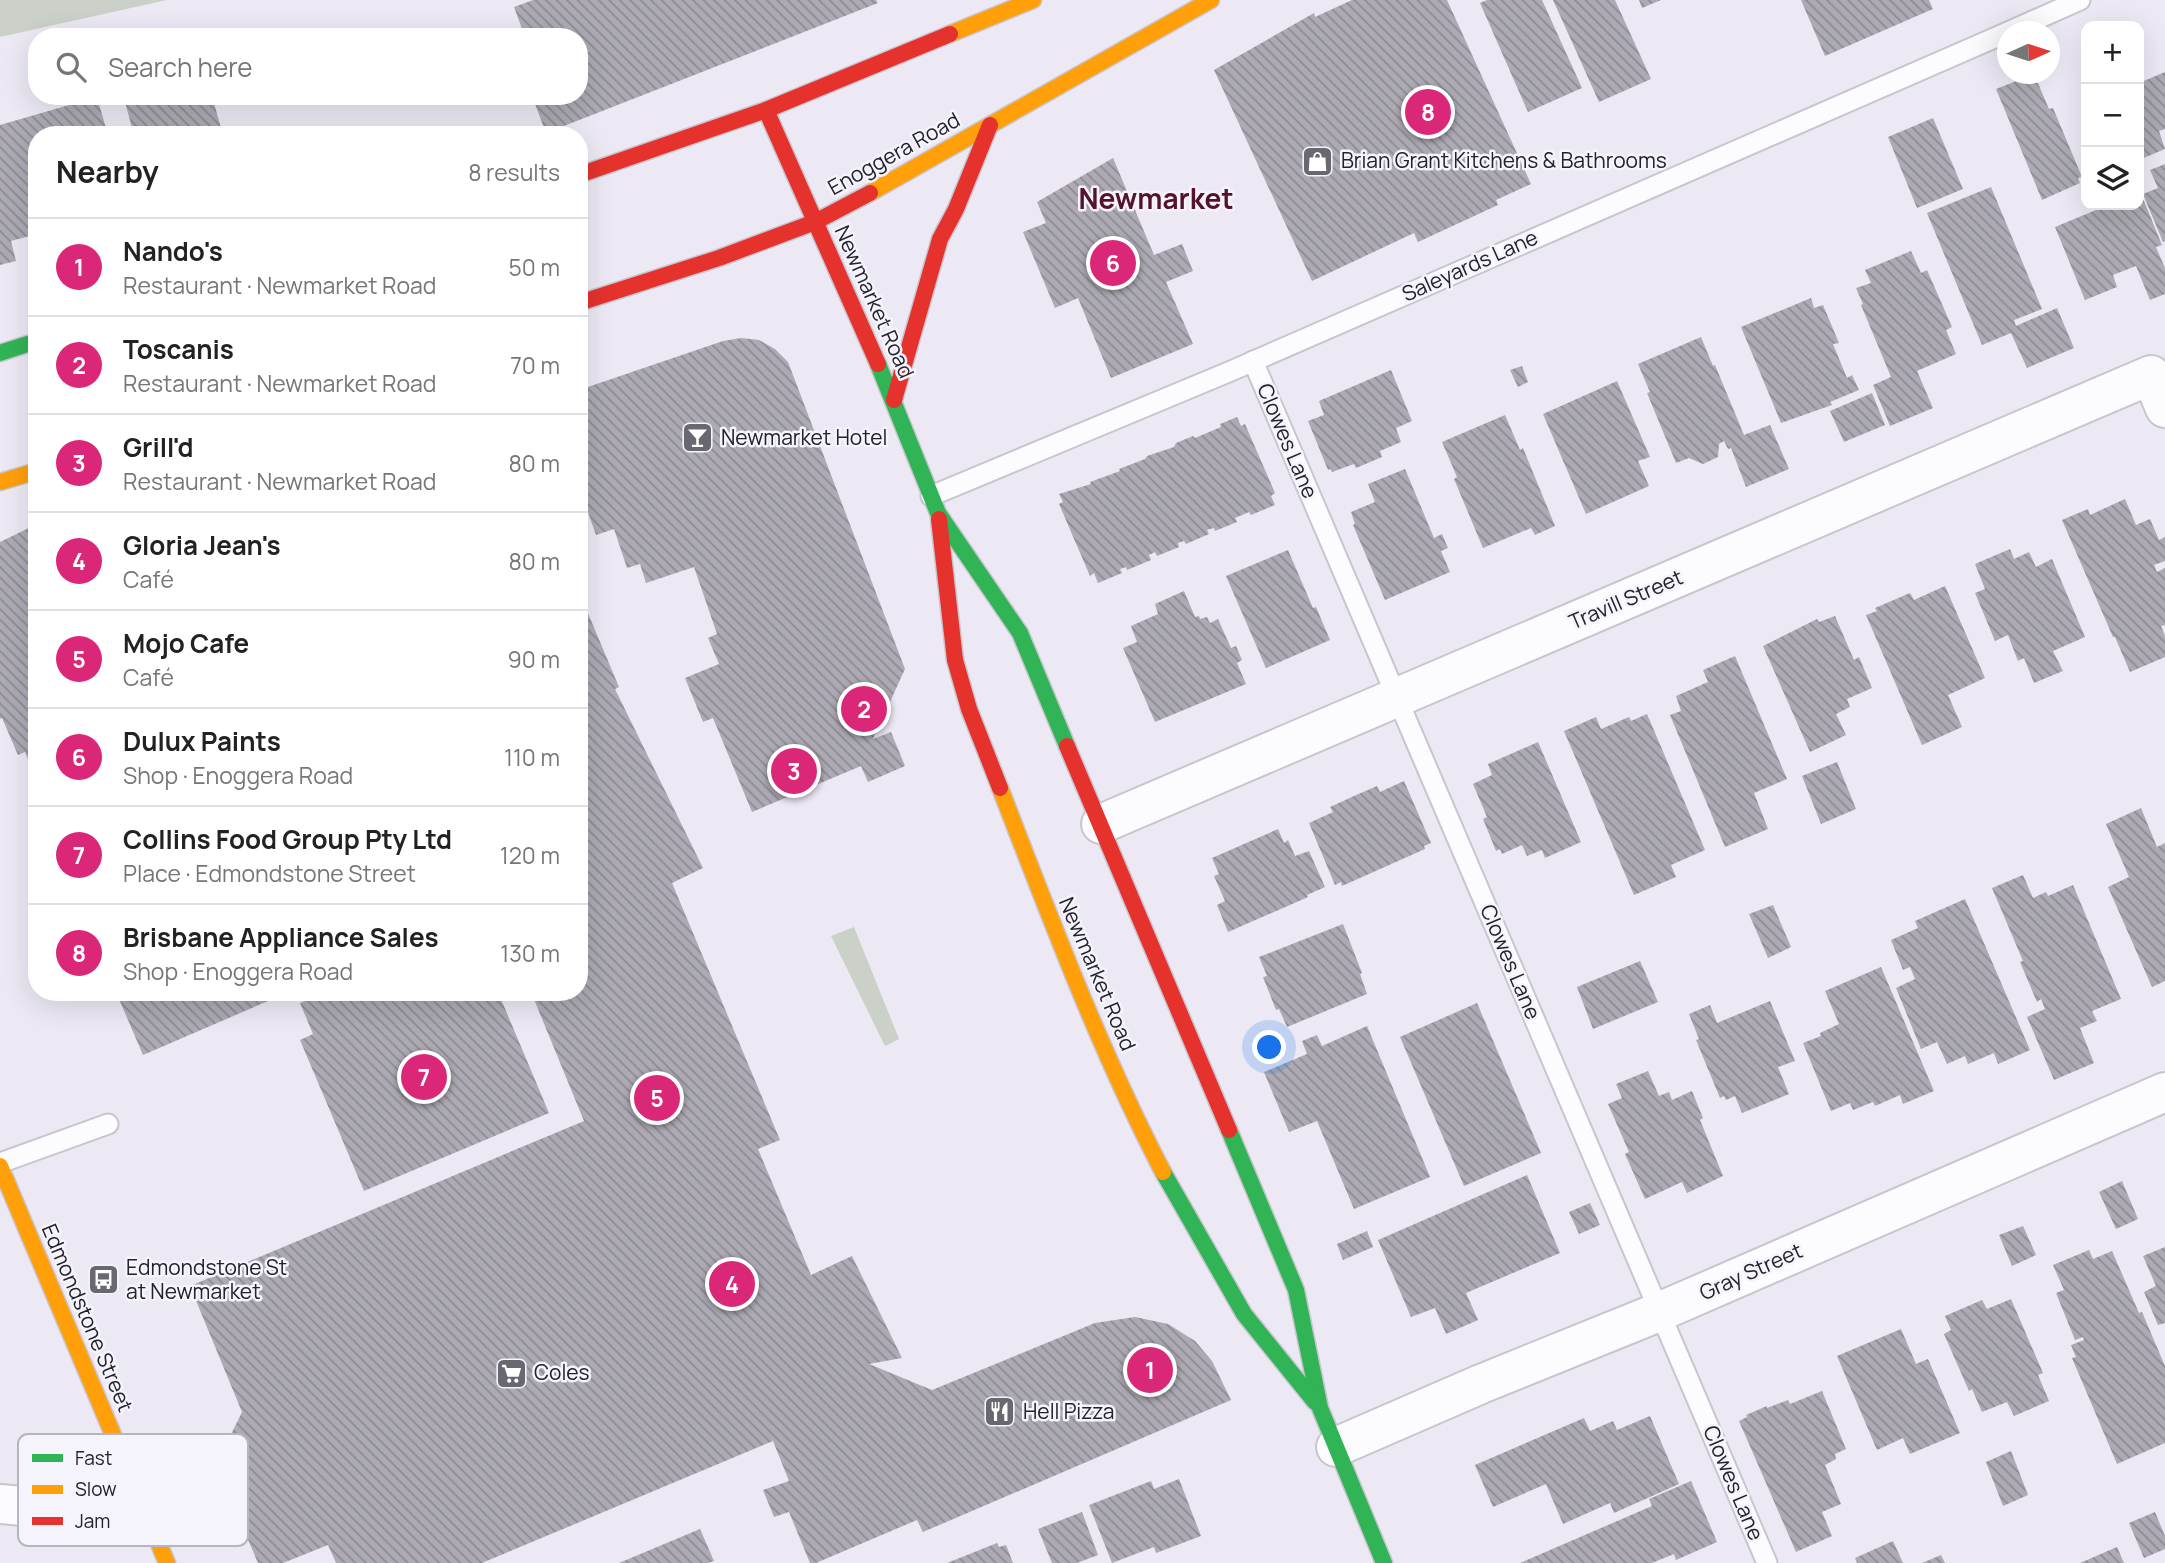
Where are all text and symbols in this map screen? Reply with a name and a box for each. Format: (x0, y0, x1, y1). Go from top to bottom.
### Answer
north arrow (1997, 21, 2060, 84)
map controls (2081, 21, 2144, 210)
button: + (2081, 21, 2144, 84)
search box (28, 28, 588, 105)
icon: search (52, 48, 90, 86)
text: Search here (108, 49, 253, 85)
button: − (2081, 84, 2144, 147)
pin: 8 (1405, 86, 1451, 138)
street label: Enoggera Road (823, 105, 964, 201)
shop icon: Brian Grant Kitchens & Bathrooms (1301, 144, 1335, 178)
place label: Brian Grant Kitchens & Bathrooms (1341, 146, 1667, 174)
button: layers (2081, 147, 2144, 210)
text: Nearby (56, 151, 159, 192)
text: 8 results (468, 156, 560, 188)
district label: Newmarket (1078, 179, 1234, 217)
street label: Newmarket Road (829, 221, 921, 382)
street label: Saleyards Lane (1397, 223, 1542, 308)
text: Nando's (123, 233, 223, 269)
pin: 6 (1090, 237, 1136, 289)
text: 1 (74, 251, 84, 283)
text: 50 m (509, 251, 560, 283)
text: Restaurant · Newmarket Road (123, 269, 436, 301)
text: Toscanis (123, 331, 234, 367)
text: 2 (72, 349, 86, 381)
text: 70 m (510, 349, 560, 381)
text: Restaurant · Newmarket Road (123, 367, 436, 399)
street label: Clowes Lane (1251, 379, 1325, 502)
bar icon: Newmarket Hotel (681, 421, 715, 455)
place label: Newmarket Hotel (721, 423, 887, 451)
text: Grill'd (123, 429, 194, 465)
text: 3 (72, 447, 86, 479)
text: 80 m (509, 447, 560, 479)
text: Restaurant · Newmarket Road (123, 465, 436, 497)
text: Gloria Jean's (123, 527, 281, 563)
text: 4 (72, 545, 86, 577)
text: 80 m (509, 545, 560, 577)
text: Café (123, 563, 174, 595)
street label: Travill Street (1564, 563, 1687, 636)
text: Mojo Cafe (123, 625, 249, 661)
text: 5 (72, 643, 86, 675)
text: 90 m (508, 643, 560, 675)
text: Café (123, 661, 174, 693)
pin: 2 (841, 683, 887, 735)
text: Dulux Paints (123, 723, 281, 759)
text: 6 (72, 741, 86, 773)
text: 110 m (504, 741, 560, 773)
pin: 3 (771, 745, 817, 797)
text: Shop · Enoggera Road (123, 759, 353, 791)
text: Collins Food Group Pty Ltd (123, 821, 452, 857)
text: 7 (73, 839, 85, 871)
text: 120 m (500, 839, 560, 871)
text: Place · Edmondstone Street (123, 857, 416, 889)
street label: Newmarket Road (1053, 893, 1143, 1055)
street label: Clowes Lane (1474, 900, 1548, 1023)
text: Brisbane Appliance Sales (123, 919, 439, 955)
text: 8 (72, 937, 86, 969)
text: 130 m (500, 937, 560, 969)
text: Shop · Enoggera Road (123, 955, 353, 987)
your location (1252, 1030, 1286, 1064)
pin: 7 (401, 1051, 447, 1103)
pin: 5 (634, 1072, 680, 1124)
street label: Edmondstone Street (36, 1219, 140, 1416)
street label: Gray Street (1695, 1236, 1807, 1306)
place label: Edmondstone St at Newmarket (126, 1253, 287, 1305)
pin: 4 (709, 1258, 755, 1310)
bus stop icon: Edmondstone St at Newmarket (86, 1263, 120, 1297)
pin: 1 (1127, 1344, 1173, 1396)
supermarket icon: Coles (494, 1356, 528, 1390)
place label: Coles (534, 1358, 590, 1386)
restaurant icon: Hell Pizza (983, 1395, 1017, 1429)
place label: Hell Pizza (1023, 1397, 1115, 1425)
street label: Clowes Lane (1697, 1421, 1771, 1544)
legend (18, 1434, 248, 1546)
text: Fast (75, 1445, 112, 1471)
text: Slow (75, 1476, 117, 1502)
text: Jam (75, 1508, 110, 1534)

